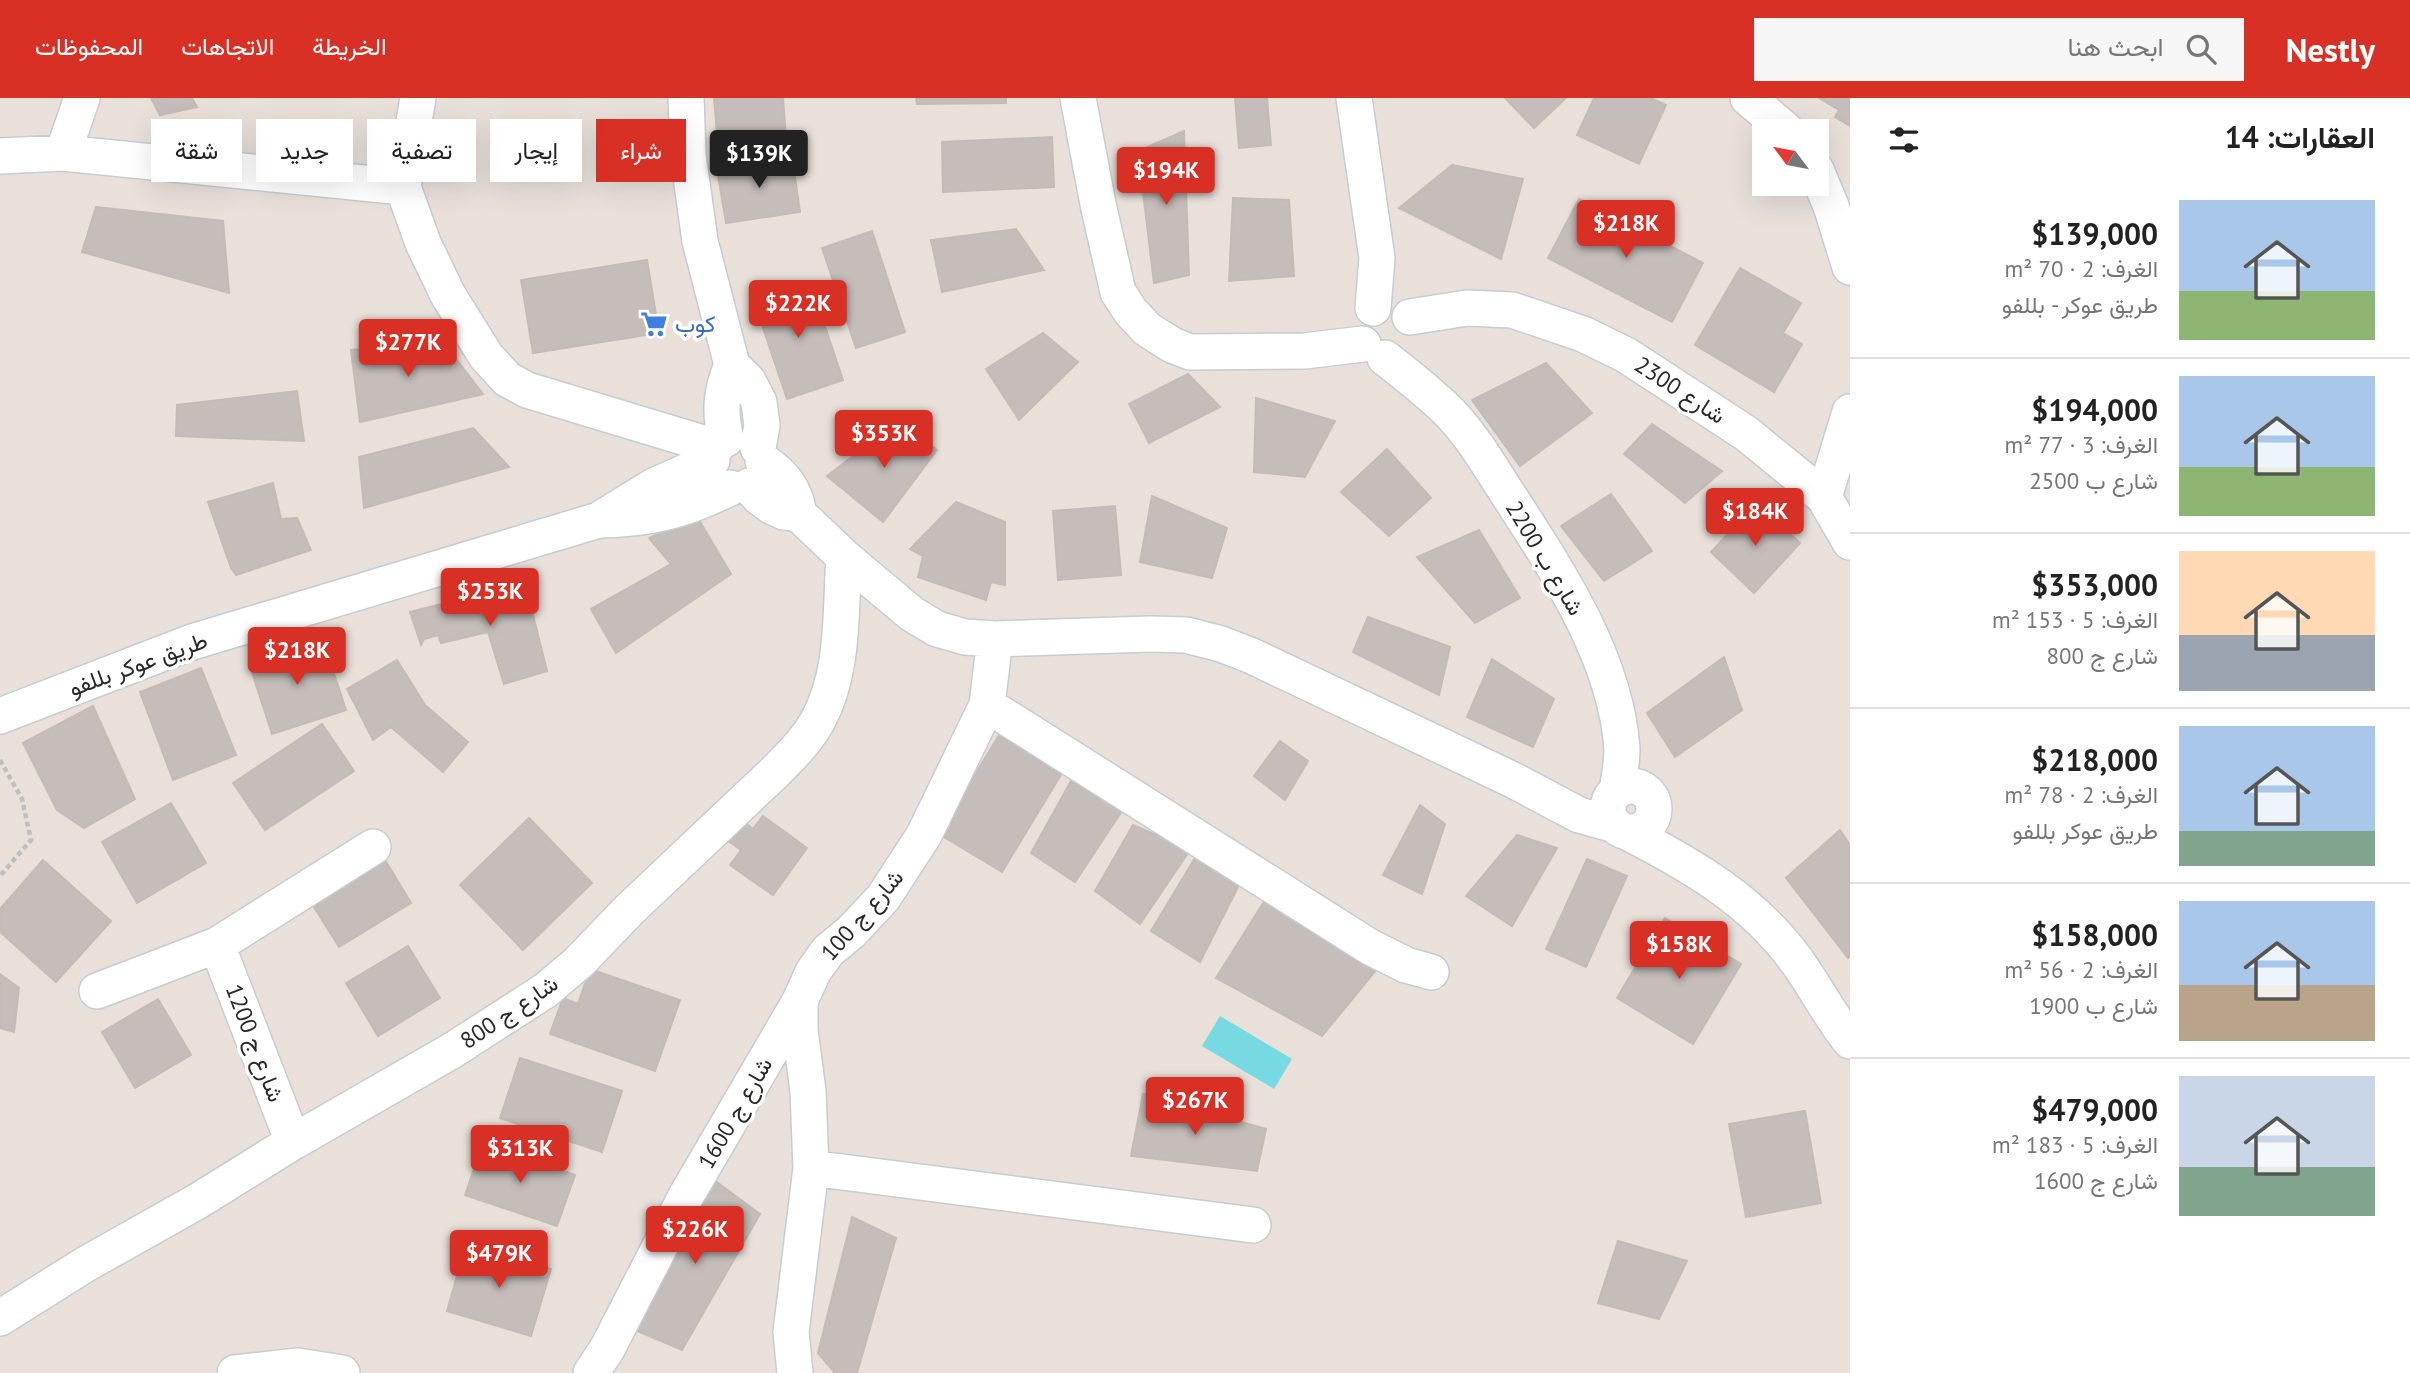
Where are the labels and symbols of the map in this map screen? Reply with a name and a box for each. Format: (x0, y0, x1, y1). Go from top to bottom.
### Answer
north arrow (1752, 119, 1829, 196)
pin: $139K (710, 130, 808, 190)
pin: $194K (1117, 148, 1215, 207)
pin: $218K (1577, 200, 1675, 260)
pin: $222K (749, 280, 847, 340)
supermarket icon: كوب (639, 309, 669, 339)
place label: كوب (675, 309, 716, 339)
pin: $277K (359, 320, 457, 379)
street label: شارع 2300 (1628, 349, 1731, 431)
pin: $353K (835, 410, 933, 470)
pin: $184K (1706, 489, 1804, 548)
street label: شارع ب 2200 (1498, 495, 1591, 621)
pin: $253K (441, 568, 539, 628)
street label: طريق عوكر بللفو (65, 625, 211, 703)
pin: $218K (248, 628, 346, 687)
street label: شارع ج 100 (814, 863, 911, 968)
pin: $158K (1630, 922, 1728, 981)
street label: شارع ج 800 (454, 968, 564, 1056)
street label: شارع ج 1200 (218, 980, 291, 1107)
street label: شارع ج 1600 (691, 1052, 780, 1175)
pin: $267K (1146, 1077, 1244, 1137)
pin: $313K (471, 1126, 569, 1185)
pin: $226K (646, 1206, 744, 1266)
pin: $479K (450, 1230, 548, 1290)

